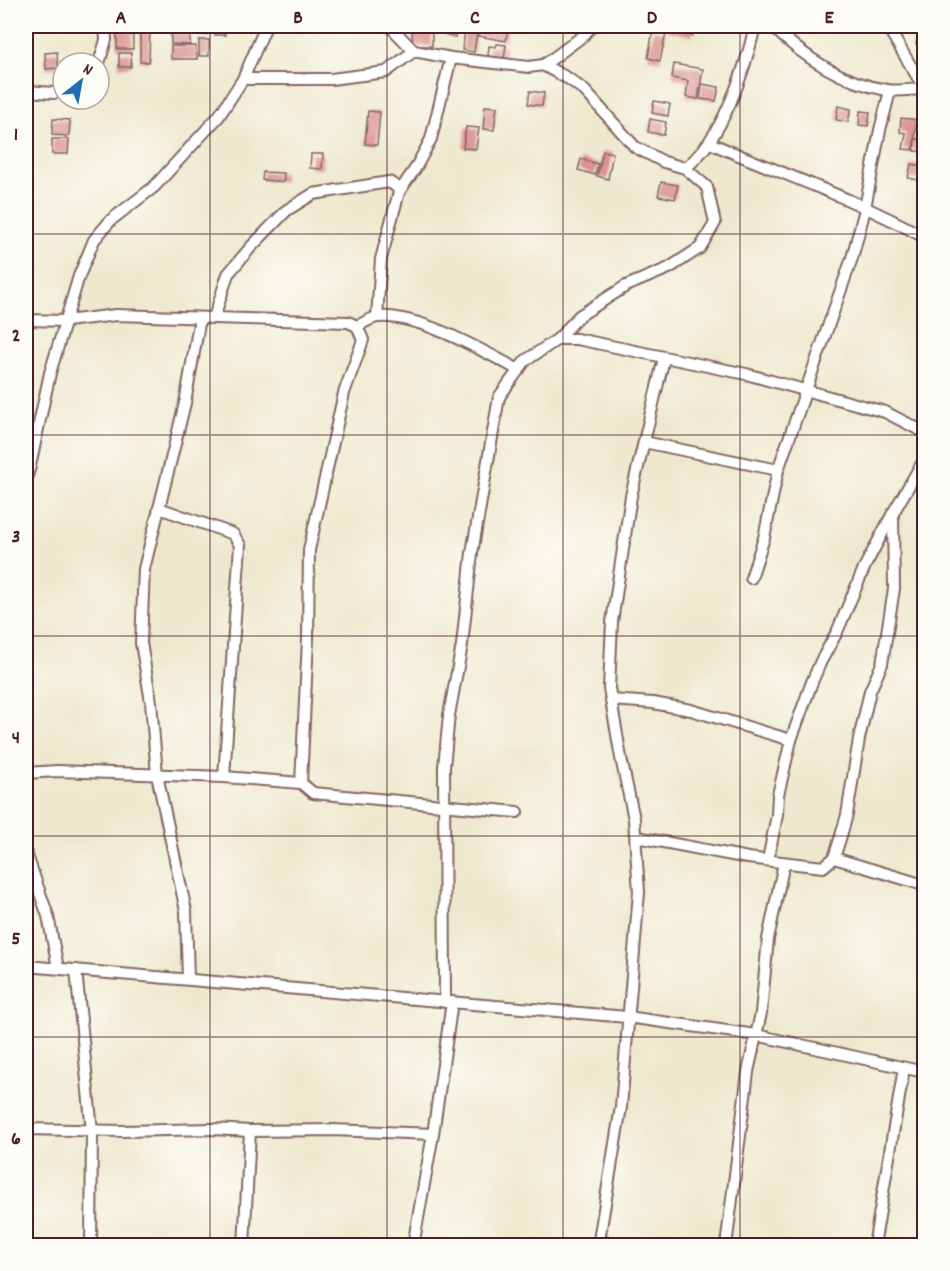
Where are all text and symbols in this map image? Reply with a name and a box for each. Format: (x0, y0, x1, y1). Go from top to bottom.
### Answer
text: A (116, 5, 127, 33)
text: B (293, 5, 303, 33)
text: C (470, 5, 480, 33)
text: D (647, 5, 658, 33)
text: E (824, 5, 834, 33)
north arrow (51, 51, 111, 111)
text: N (78, 58, 97, 82)
text: 1 (14, 122, 18, 150)
text: 2 (12, 323, 20, 351)
text: 3 (12, 524, 20, 552)
text: 4 (12, 725, 20, 753)
text: 5 (11, 926, 21, 954)
text: 6 (11, 1126, 21, 1154)

